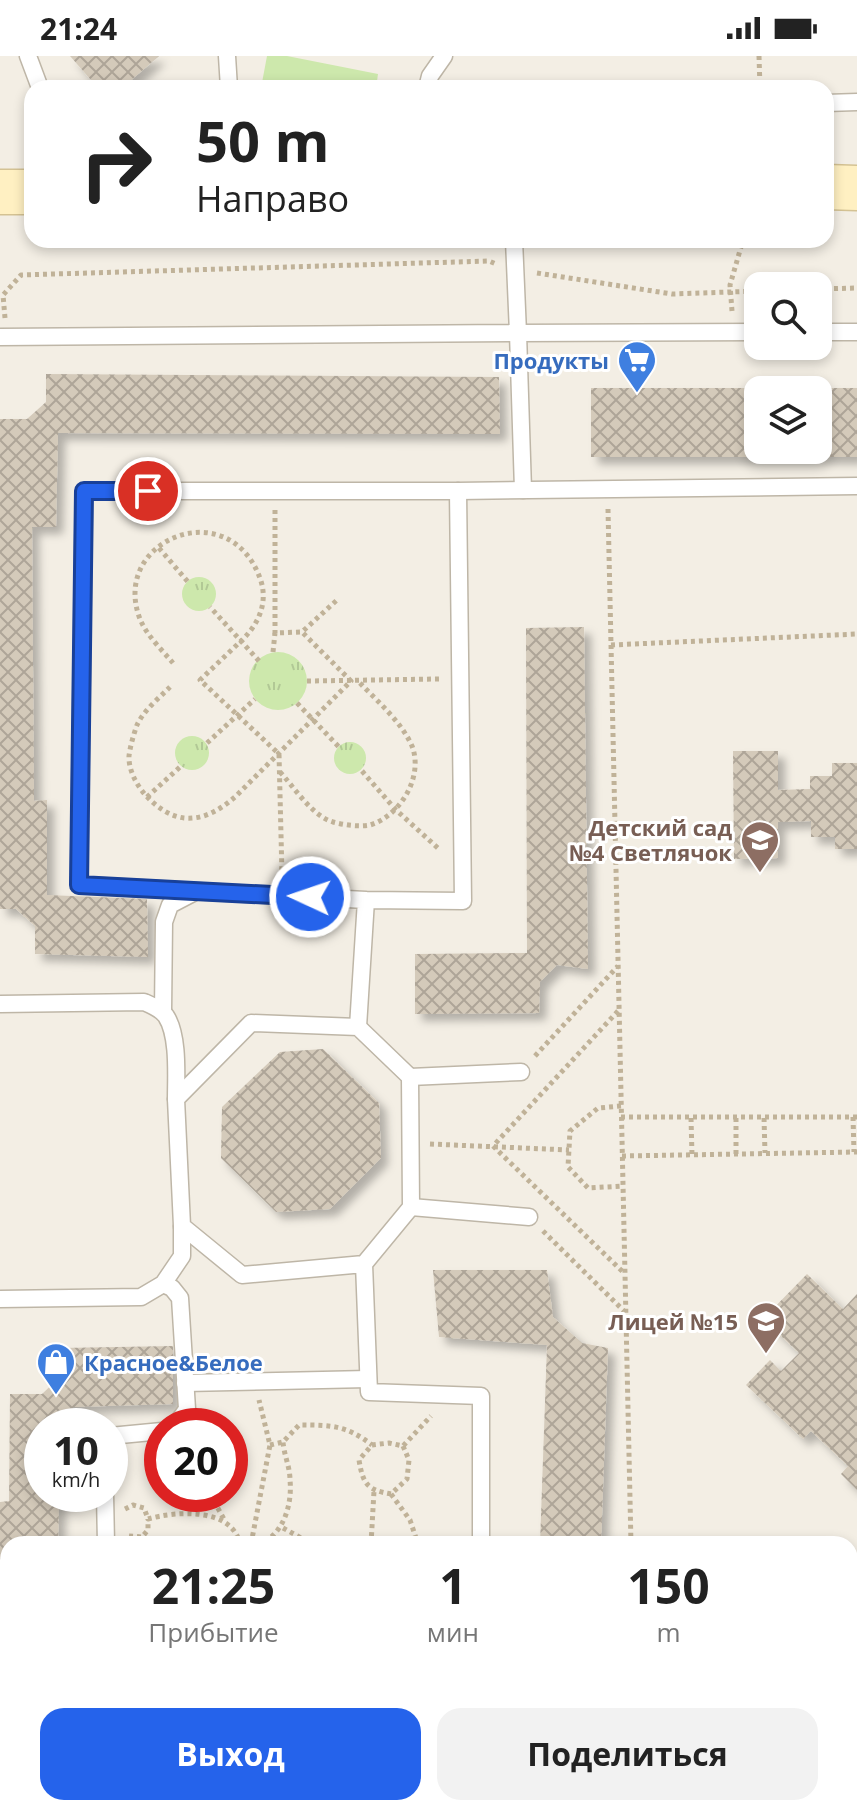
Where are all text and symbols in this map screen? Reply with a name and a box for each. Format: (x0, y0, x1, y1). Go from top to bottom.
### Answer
text: 21:24 (40, 8, 117, 49)
text: 50 m (196, 102, 330, 178)
icon: right (64, 112, 168, 216)
text: Направо (196, 174, 349, 223)
map controls (744, 272, 832, 464)
button: search (744, 272, 832, 360)
supermarket icon: Продукты (616, 339, 658, 394)
place label: Продукты (493, 345, 609, 375)
button: layers (744, 376, 832, 464)
pin (114, 457, 182, 525)
icon: arrive (126, 469, 170, 513)
place label: Детский сад №4 Светлячок (569, 812, 732, 867)
school or university icon: Детский сад №4 Светлячок (739, 819, 781, 874)
position arrow (268, 855, 352, 939)
school or university icon: Лицей №15 (745, 1300, 787, 1355)
place label: Лицей №15 (608, 1306, 738, 1336)
shop icon: Красное&Белое (35, 1341, 77, 1396)
place label: Красное&Белое (84, 1347, 263, 1377)
speed limit sign: 20 (144, 1408, 248, 1512)
text: 10 (53, 1422, 99, 1477)
text: km/h (52, 1466, 100, 1493)
text: 21:25 (152, 1553, 275, 1618)
text: 1 (439, 1553, 467, 1618)
text: 150 (627, 1553, 710, 1618)
text: Прибытие (148, 1614, 279, 1650)
text: мин (427, 1614, 479, 1650)
text: m (656, 1614, 680, 1650)
button: Выход (40, 1708, 421, 1800)
button: Поделиться (437, 1708, 818, 1800)

